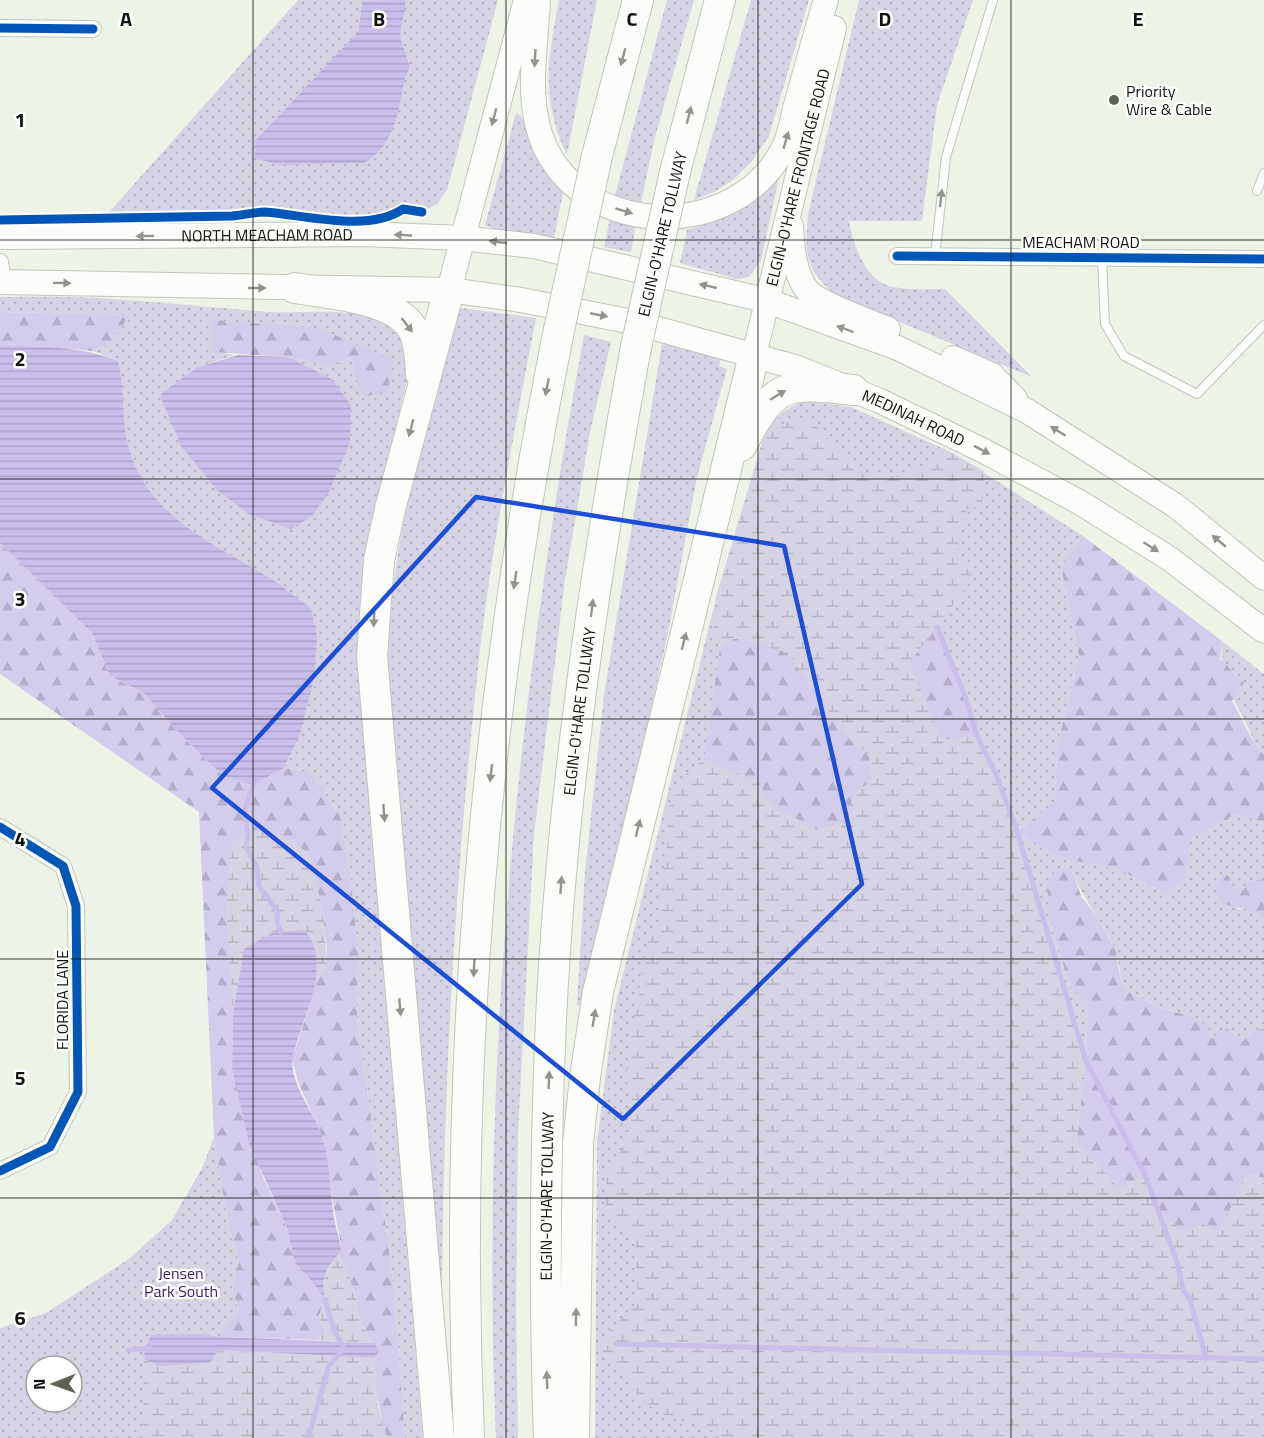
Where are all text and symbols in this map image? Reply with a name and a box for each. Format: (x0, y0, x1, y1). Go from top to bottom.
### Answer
text: A (120, 3, 132, 34)
text: B (373, 3, 385, 34)
text: C (627, 3, 638, 34)
text: D (879, 3, 891, 34)
text: E (1132, 3, 1144, 34)
one-way arrow (618, 47, 628, 66)
one-way arrow (531, 49, 540, 68)
street label: ELGIN-O'HARE FRONTAGE ROAD (759, 66, 836, 289)
place label: Priority Wire & Cable (1126, 79, 1212, 121)
marker: Priority Wire & Cable (1107, 93, 1121, 107)
text: 1 (14, 104, 26, 135)
one-way arrow (685, 106, 695, 124)
one-way arrow (489, 108, 499, 126)
one-way arrow (782, 130, 791, 148)
street label: ELGIN-O'HARE TOLLWAY (631, 149, 693, 319)
one-way arrow (937, 188, 946, 207)
one-way arrow (615, 207, 633, 216)
street label: NORTH MEACHAM ROAD (181, 222, 353, 248)
street label: MEACHAM ROAD (1022, 230, 1140, 254)
one-way arrow (135, 231, 154, 241)
one-way arrow (393, 231, 412, 240)
one-way arrow (488, 237, 507, 247)
one-way arrow (52, 278, 71, 288)
one-way arrow (699, 281, 718, 291)
one-way arrow (248, 283, 267, 293)
one-way arrow (590, 311, 609, 320)
one-way arrow (401, 317, 414, 333)
one-way arrow (836, 324, 854, 333)
text: 2 (14, 343, 26, 374)
one-way arrow (542, 378, 551, 397)
street label: MEDINAH ROAD (859, 383, 969, 452)
one-way arrow (770, 389, 787, 400)
one-way arrow (406, 419, 416, 437)
one-way arrow (1050, 426, 1066, 437)
one-way arrow (973, 445, 990, 455)
one-way arrow (1211, 534, 1227, 547)
one-way arrow (1142, 541, 1158, 553)
one-way arrow (511, 570, 520, 589)
text: 3 (14, 583, 26, 614)
one-way arrow (587, 598, 597, 617)
one-way arrow (369, 609, 378, 628)
street label: ELGIN-O'HARE TOLLWAY (557, 626, 602, 797)
one-way arrow (679, 632, 689, 650)
one-way arrow (486, 764, 496, 783)
one-way arrow (379, 803, 389, 822)
one-way arrow (633, 818, 643, 837)
text: 4 (14, 823, 26, 854)
one-way arrow (556, 875, 566, 894)
street label: FLORIDA LANE (50, 950, 74, 1050)
one-way arrow (470, 958, 479, 977)
one-way arrow (395, 998, 405, 1017)
one-way arrow (590, 1008, 599, 1027)
text: 5 (14, 1062, 26, 1093)
one-way arrow (544, 1070, 554, 1089)
street label: ELGIN-O'HARE TOLLWAY (534, 1111, 560, 1281)
park label: Jensen Park South (144, 1261, 218, 1303)
text: 6 (14, 1302, 26, 1333)
one-way arrow (571, 1307, 580, 1326)
north arrow (24, 1354, 84, 1414)
one-way arrow (542, 1370, 552, 1389)
text: N (27, 1379, 51, 1390)

